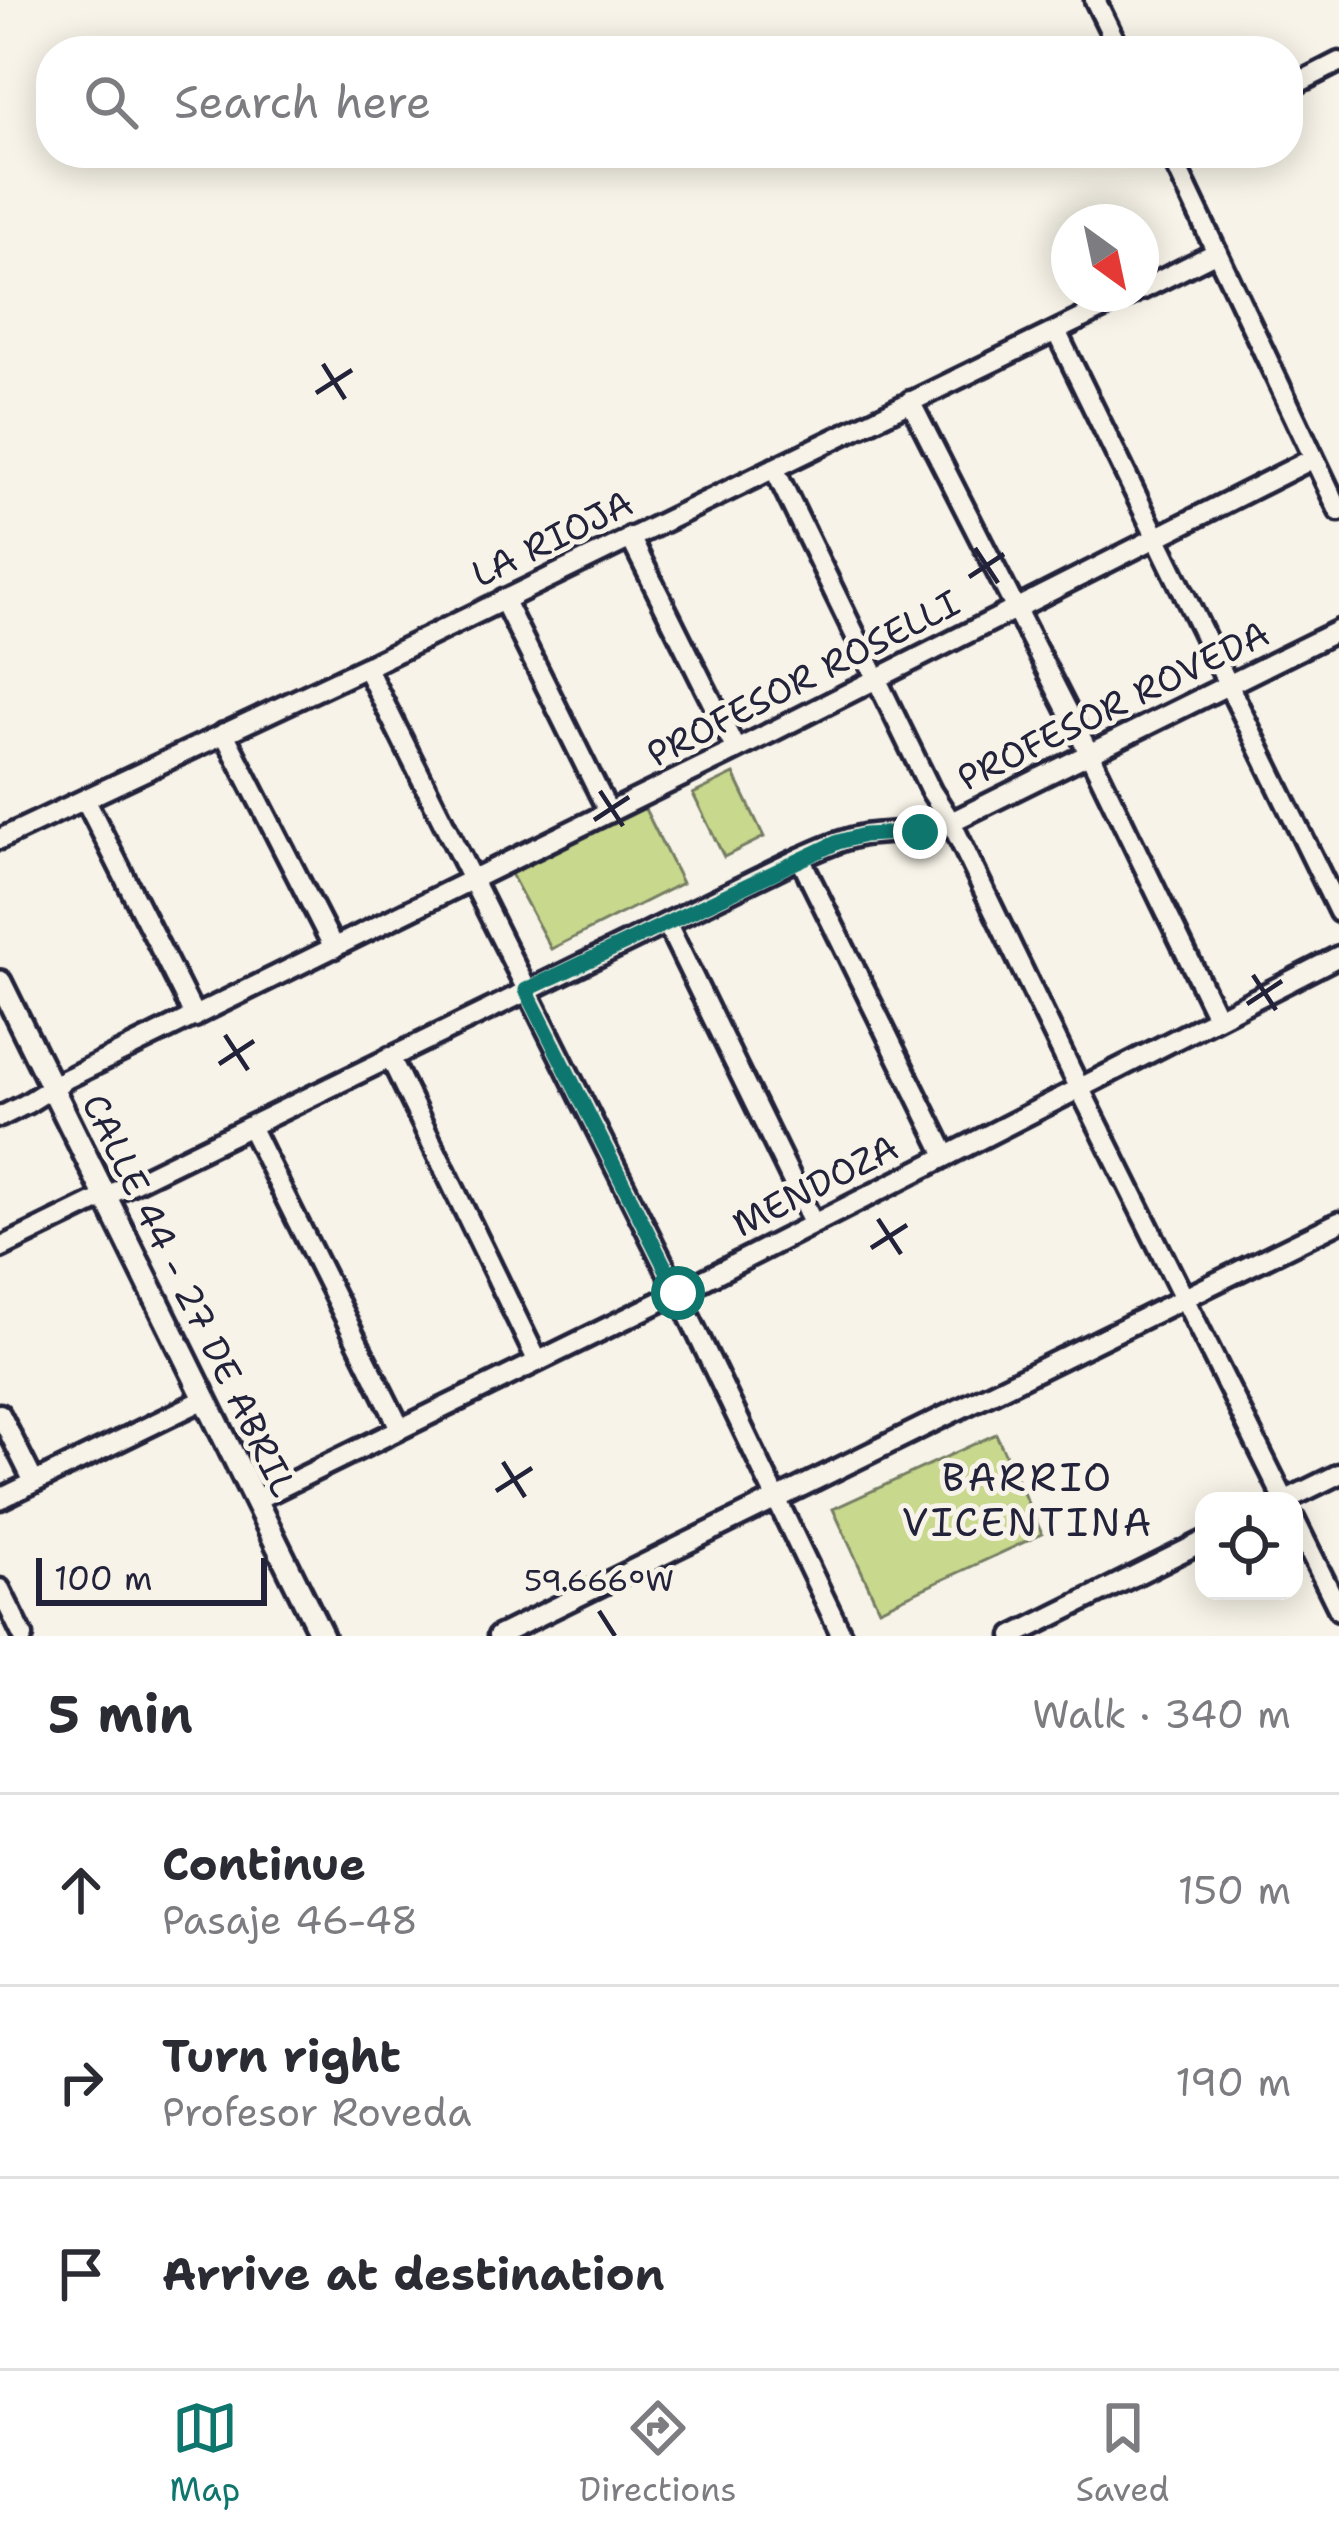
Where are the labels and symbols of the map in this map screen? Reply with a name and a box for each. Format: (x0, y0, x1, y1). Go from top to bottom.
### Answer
north arrow (1051, 204, 1159, 312)
street label: LA RIOJA (463, 478, 641, 599)
street label: PROFESOR ROSELLI (638, 578, 968, 779)
street label: PROFESOR ROVEDA (949, 609, 1277, 802)
route end (893, 805, 947, 859)
street label: CALLE 44 - 27 DE ABRIL (71, 1086, 309, 1505)
street label: MENDOZA (724, 1123, 907, 1248)
route start (651, 1266, 705, 1320)
district label: BARRIO VICENTINA (902, 1451, 1154, 1548)
scale bar (36, 1552, 267, 1605)
text: 59.666°W (524, 1560, 674, 1601)

